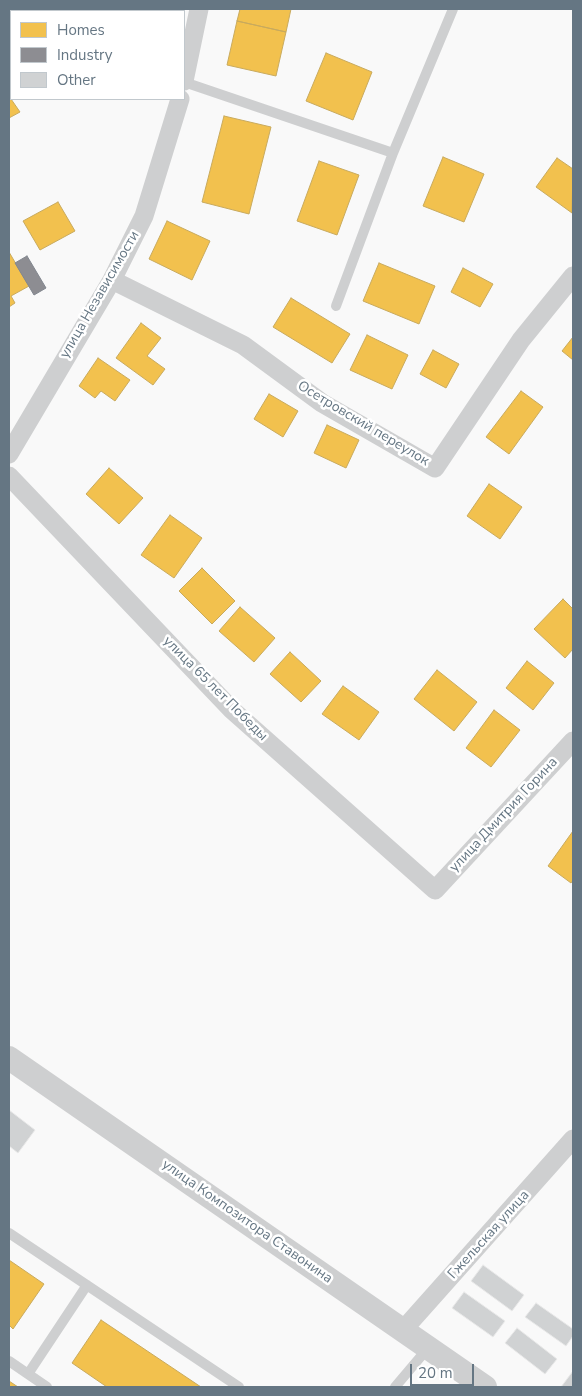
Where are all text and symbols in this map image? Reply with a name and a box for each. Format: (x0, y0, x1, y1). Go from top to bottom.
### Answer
legend (10, 10, 185, 100)
text: Homes (57, 20, 105, 40)
text: Industry (57, 45, 112, 65)
text: Other (57, 70, 96, 90)
street label: улица Независимости (57, 228, 143, 362)
street label: Осетровский переулок (294, 378, 432, 470)
street label: улица 65 лет Победы (159, 633, 271, 745)
street label: улица Дмитрия Горина (446, 754, 562, 876)
street label: улица Композитора Ставонина (158, 1157, 336, 1287)
street label: Гжельская улица (445, 1187, 533, 1283)
scale bar (412, 1354, 476, 1386)
text: 20 m (418, 1363, 453, 1383)

